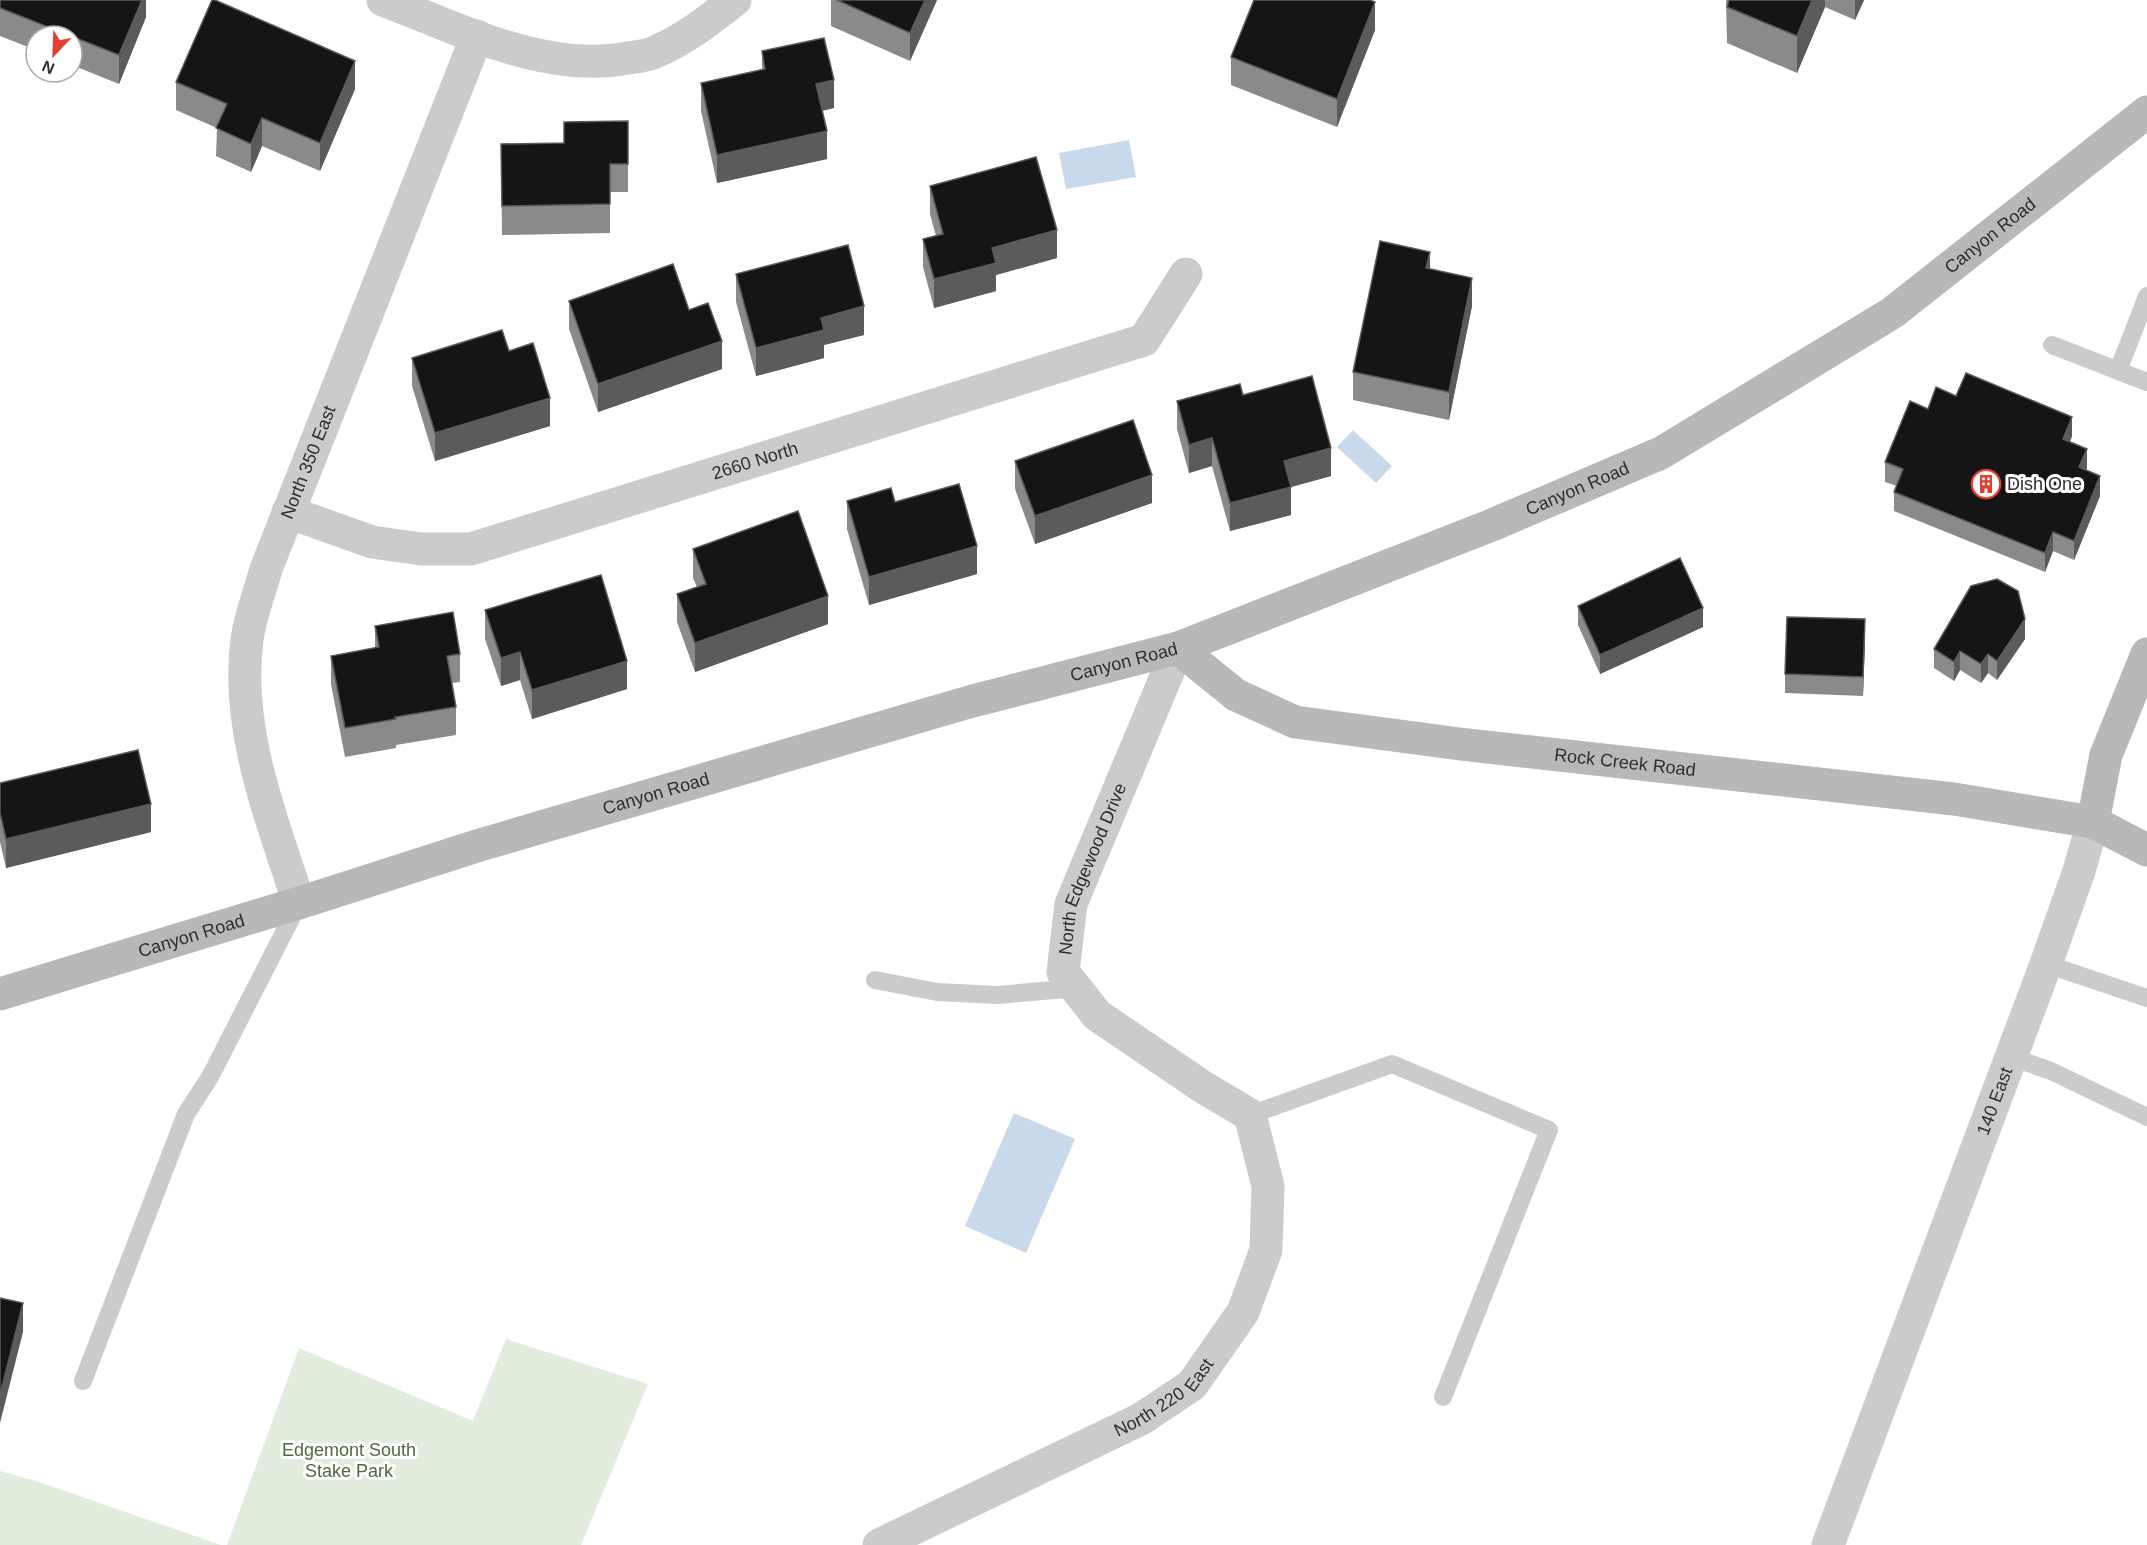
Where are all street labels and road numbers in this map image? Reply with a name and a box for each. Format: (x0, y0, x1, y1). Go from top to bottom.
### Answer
street label: Canyon Road (1941, 194, 2040, 278)
street label: North 350 East (277, 403, 340, 522)
street label: 2660 North (709, 438, 800, 484)
street label: Canyon Road (1523, 458, 1632, 519)
street label: Canyon Road (1068, 639, 1180, 685)
street label: Rock Creek Road (1553, 745, 1697, 780)
street label: Canyon Road (600, 768, 712, 819)
street label: North Edgewood Drive (1055, 780, 1130, 956)
street label: Canyon Road (136, 910, 247, 961)
street label: 140 East (1973, 1064, 2016, 1138)
street label: North 220 East (1111, 1355, 1217, 1440)

